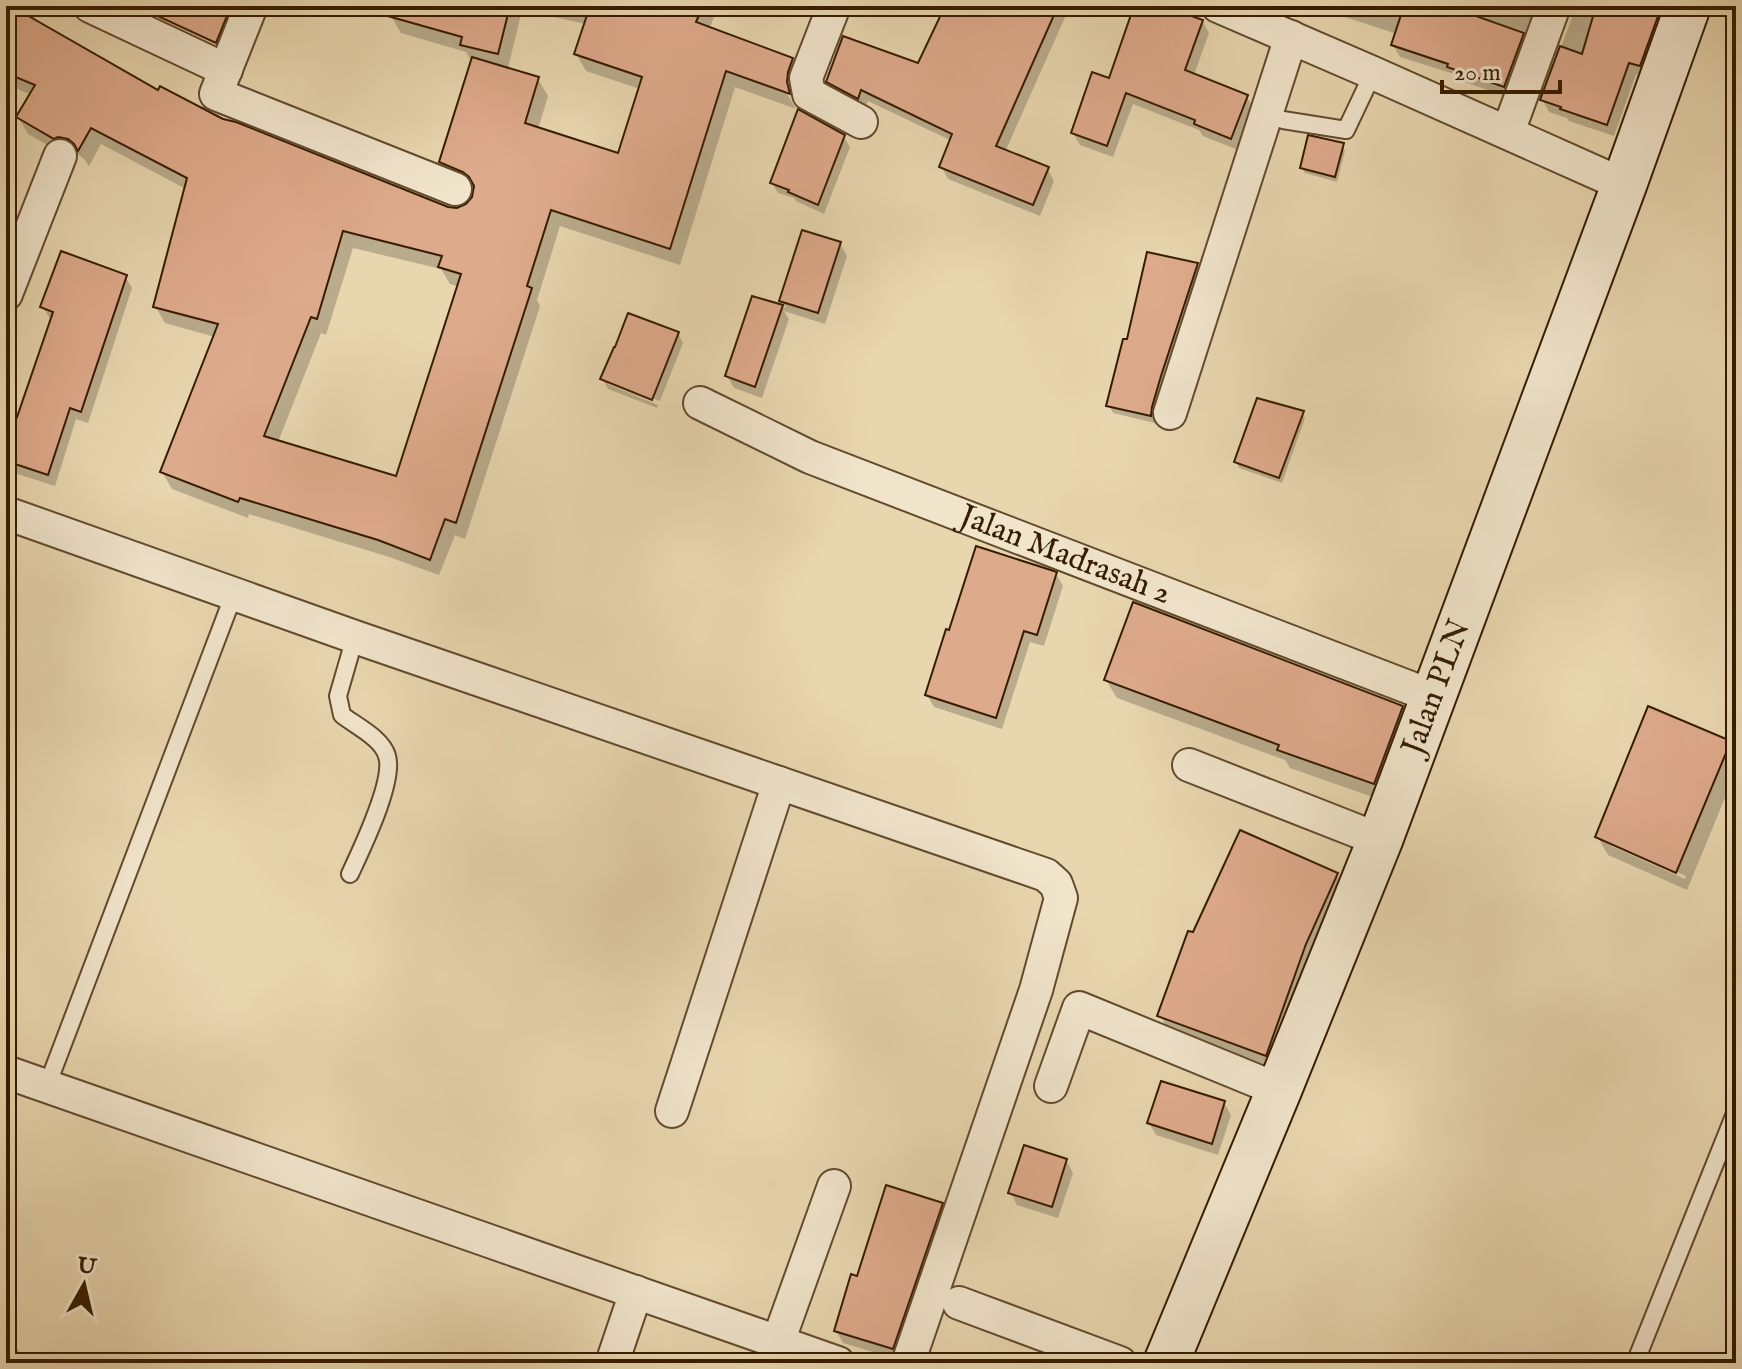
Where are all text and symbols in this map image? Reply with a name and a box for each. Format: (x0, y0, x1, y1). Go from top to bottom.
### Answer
scale bar (1442, 44, 1560, 94)
text: 20 m (1454, 58, 1501, 89)
street label: Jalan Madrasah 2 (951, 495, 1177, 614)
street label: Jalan PLN (1392, 614, 1481, 764)
north arrow (44, 1245, 124, 1325)
text: U (74, 1252, 99, 1283)

